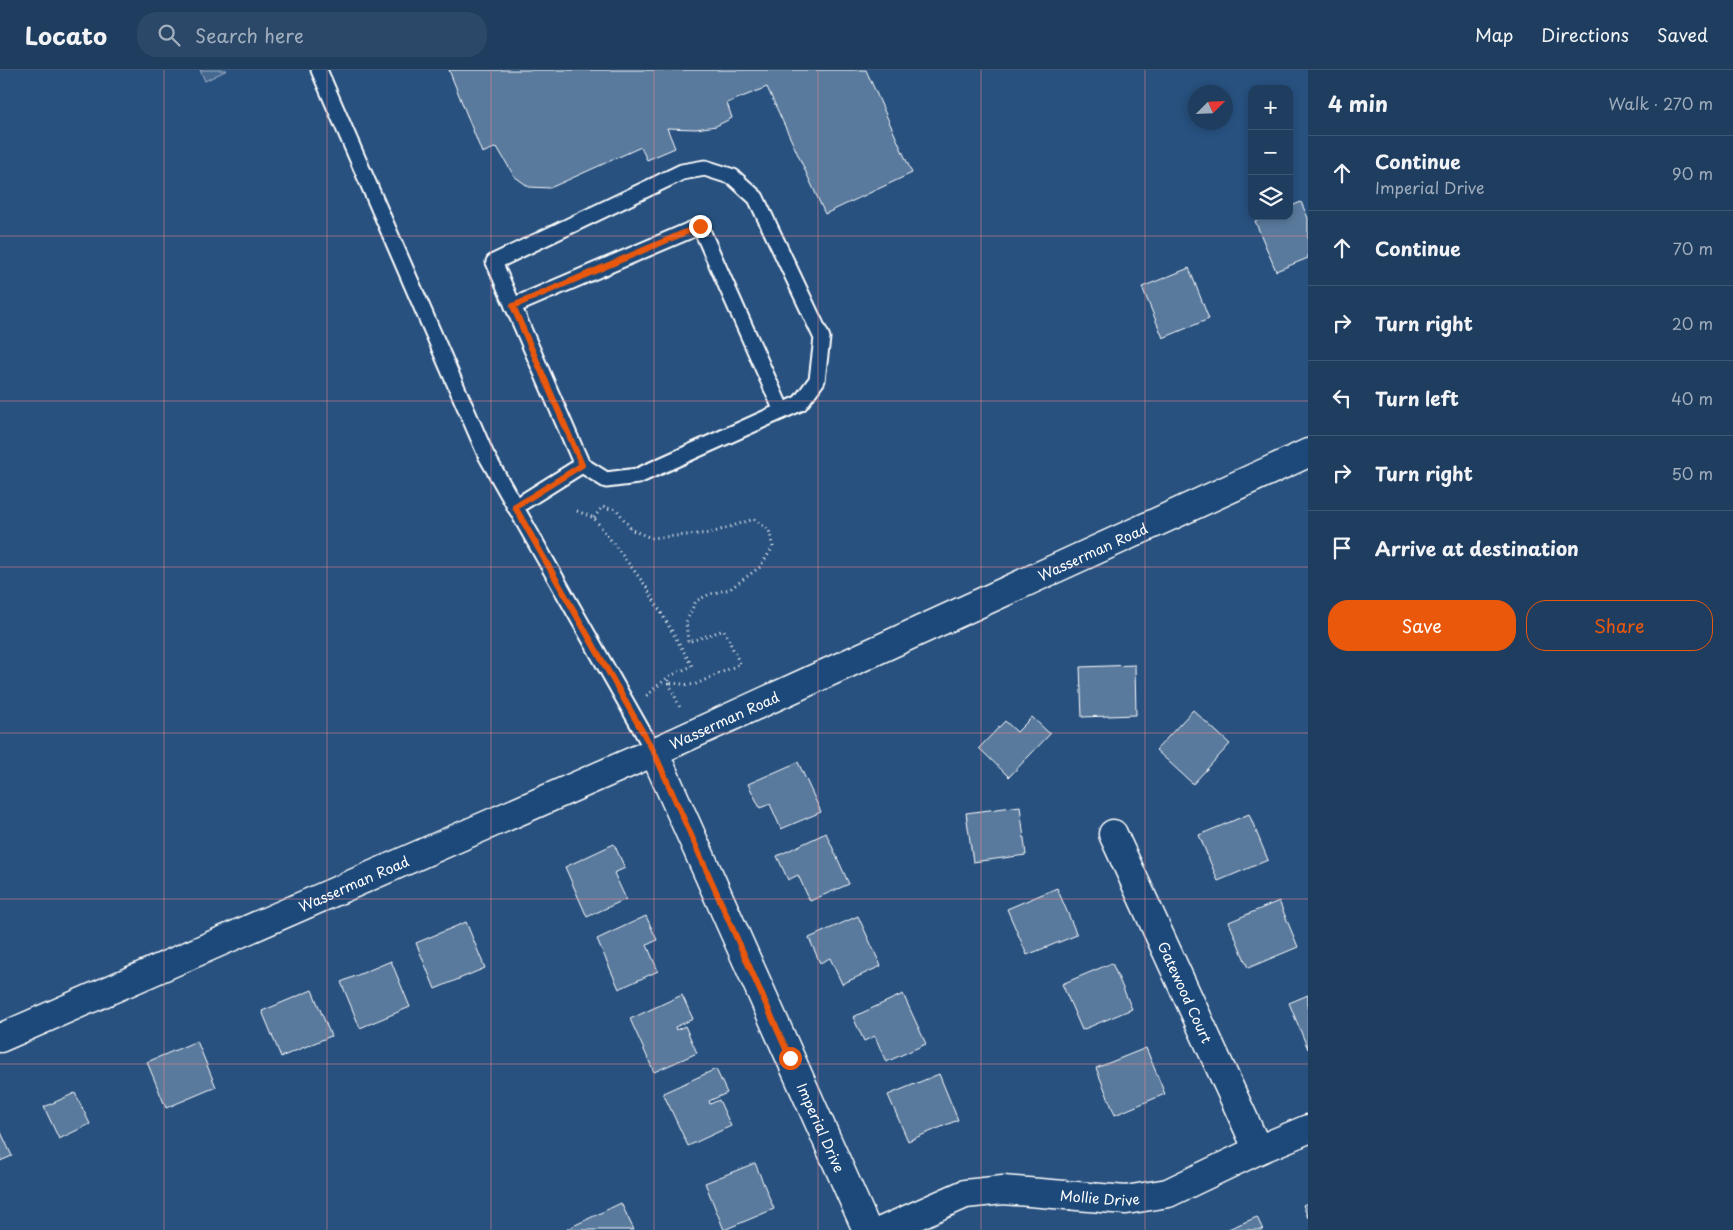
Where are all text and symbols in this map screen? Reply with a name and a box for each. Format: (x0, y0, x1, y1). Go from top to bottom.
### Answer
search box (137, 12, 487, 57)
text: Locato (25, 17, 107, 53)
icon: search (155, 21, 183, 49)
text: Search here (195, 21, 304, 49)
text: Map (1475, 21, 1513, 48)
text: Directions (1541, 21, 1629, 48)
text: Saved (1657, 21, 1708, 48)
north arrow (1188, 85, 1233, 130)
map controls (1248, 85, 1293, 220)
button: + (1248, 85, 1293, 130)
text: 4 min (1328, 87, 1388, 119)
text: Walk · 270 m (1609, 91, 1713, 115)
button: − (1248, 130, 1293, 175)
text: Continue (1375, 147, 1461, 175)
icon: ahead (1328, 159, 1356, 187)
text: 90 m (1672, 161, 1713, 185)
button: layers (1248, 175, 1293, 220)
text: Imperial Drive (1375, 175, 1485, 199)
route end (689, 215, 712, 238)
icon: ahead (1328, 234, 1356, 262)
text: Continue (1375, 234, 1461, 262)
text: 70 m (1673, 236, 1713, 260)
icon: right (1328, 309, 1356, 337)
text: Turn right (1375, 309, 1473, 337)
text: 20 m (1672, 311, 1713, 335)
icon: left (1328, 384, 1356, 412)
text: Turn left (1375, 384, 1459, 412)
text: 40 m (1671, 386, 1713, 410)
icon: right (1328, 459, 1356, 487)
text: Turn right (1375, 459, 1473, 487)
text: 50 m (1672, 461, 1713, 485)
street label: Wasserman Road (1034, 517, 1151, 586)
icon: arrive (1328, 534, 1356, 562)
text: Arrive at destination (1375, 534, 1579, 562)
button: Save (1328, 600, 1516, 651)
button: Share (1526, 600, 1713, 651)
street label: Wasserman Road (666, 686, 782, 754)
street label: Wasserman Road (295, 850, 412, 917)
street label: Gatewood Court (1153, 938, 1218, 1047)
route start (779, 1047, 802, 1070)
street label: Imperial Drive (792, 1079, 850, 1176)
street label: Mollie Drive (1059, 1184, 1141, 1210)

